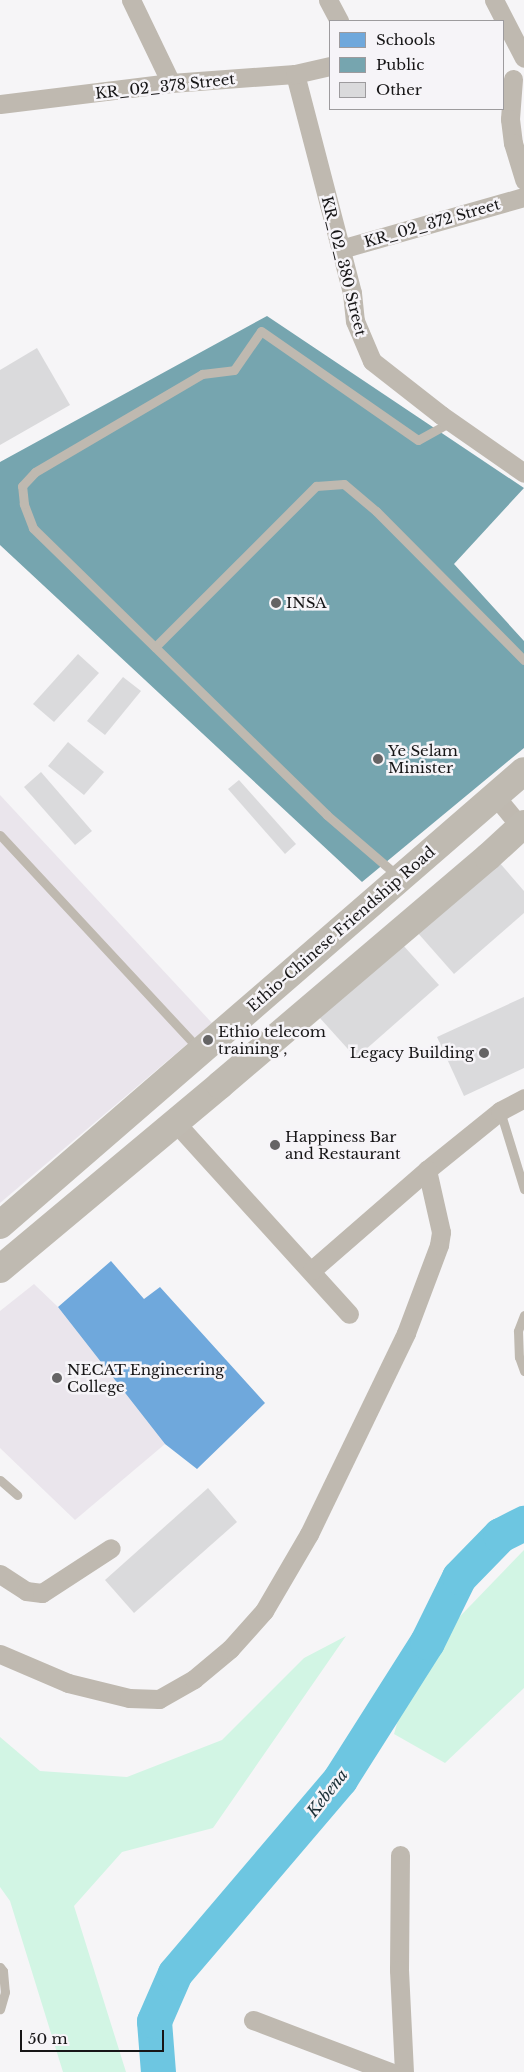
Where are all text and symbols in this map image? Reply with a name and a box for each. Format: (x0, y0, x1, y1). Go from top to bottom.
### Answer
legend (329, 20, 504, 110)
text: Schools (376, 30, 435, 49)
text: Public (376, 55, 424, 74)
street label: KR_02_378 Street (94, 70, 236, 102)
text: Other (376, 80, 422, 99)
street label: KR_02_380 Street (318, 194, 370, 338)
street label: KR_02_372 Street (362, 195, 502, 251)
place label: INSA (286, 594, 327, 612)
marker: INSA (270, 597, 282, 609)
place label: Ye Selam Minister (388, 741, 458, 776)
marker: Ye Selam Minister (372, 753, 384, 765)
street label: Ethio-Chinese Friendship Road (243, 843, 439, 1015)
place label: Ethio telecom training , (218, 1022, 326, 1057)
marker: Ethio telecom training , (202, 1034, 214, 1046)
place label: Legacy Building (349, 1044, 474, 1062)
marker: Legacy Building (478, 1047, 490, 1059)
place label: Happiness Bar and Restaurant (285, 1127, 401, 1162)
marker: Happiness Bar and Restaurant (269, 1139, 281, 1151)
place label: NECAT Engineering College (67, 1360, 225, 1395)
marker: NECAT Engineering College (51, 1372, 63, 1384)
water label: Kebena (302, 1765, 352, 1821)
scale bar (22, 2020, 166, 2052)
text: 50 m (28, 2029, 68, 2048)

